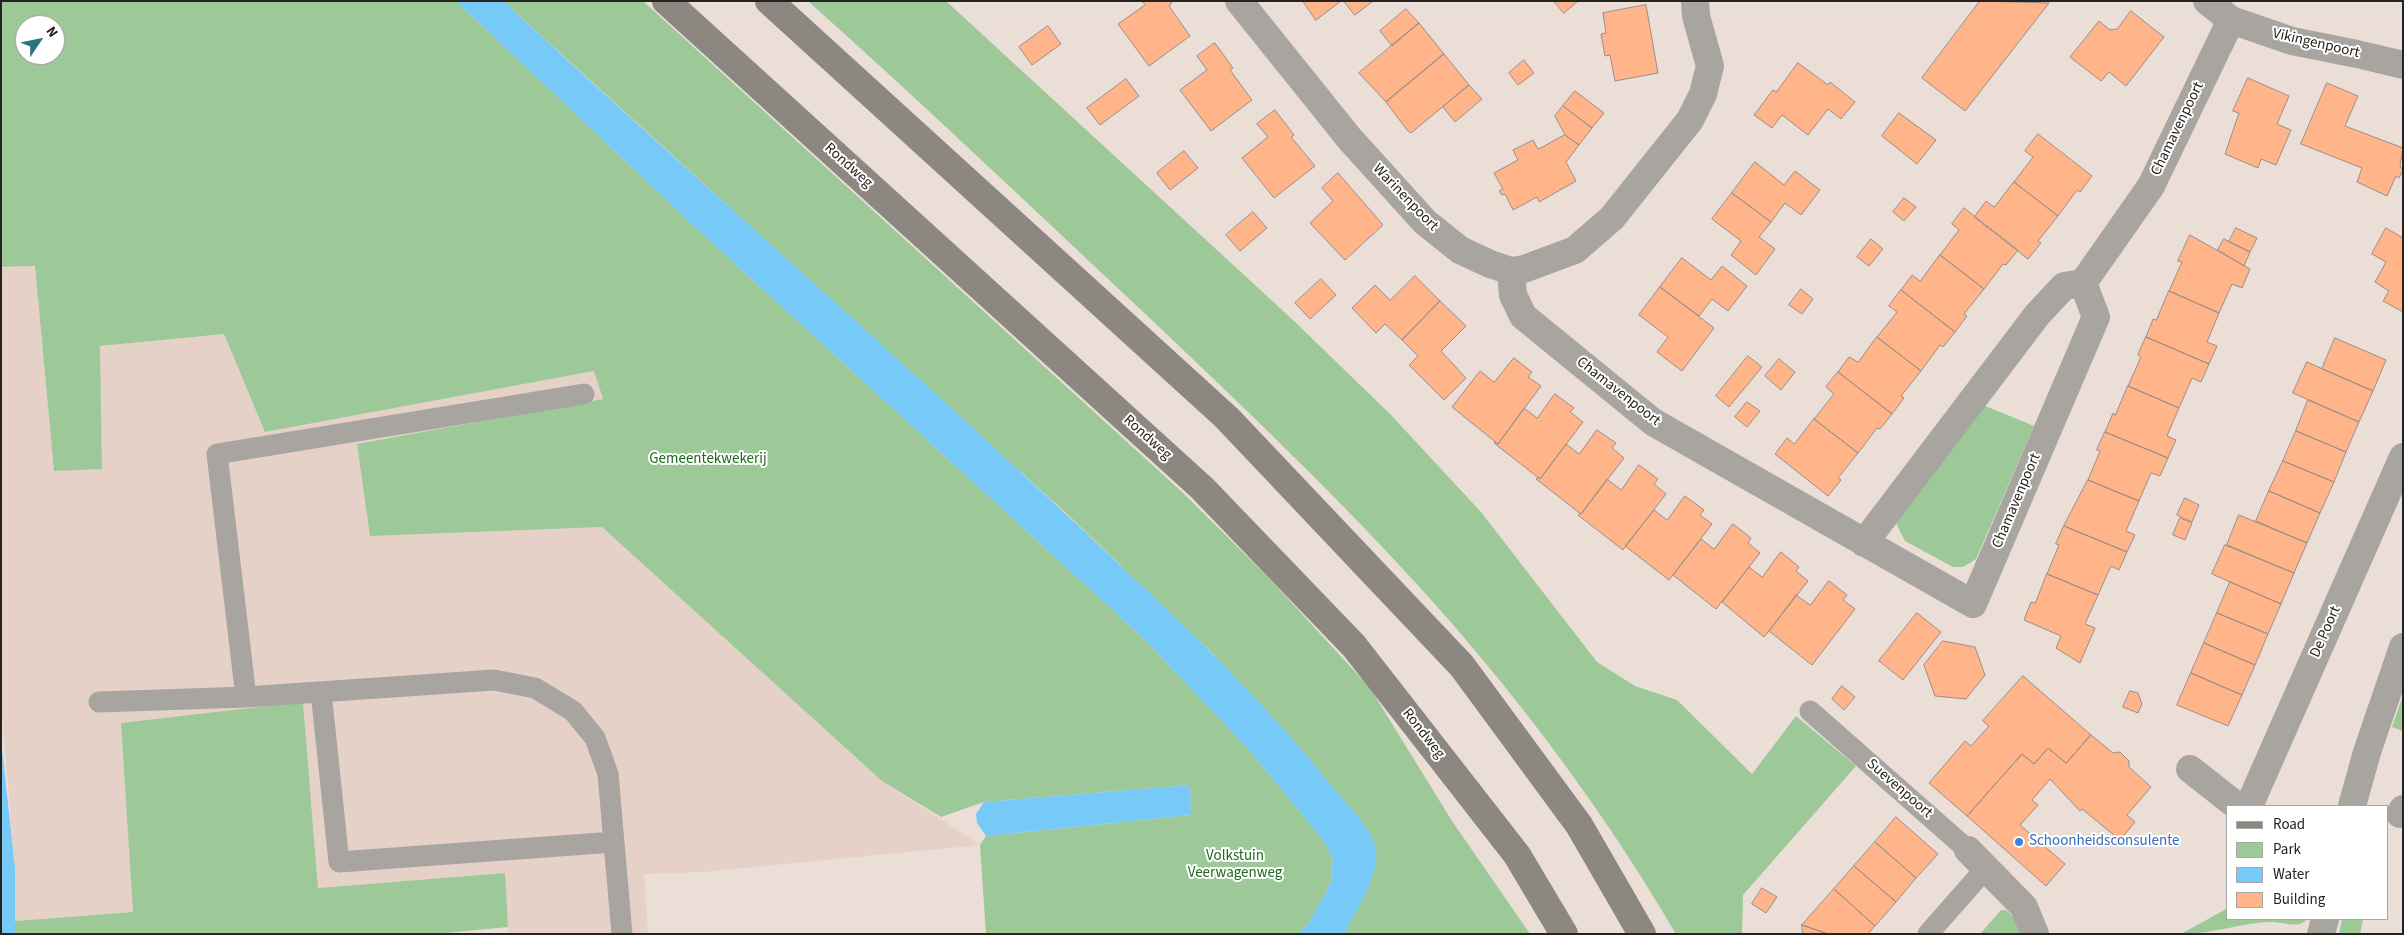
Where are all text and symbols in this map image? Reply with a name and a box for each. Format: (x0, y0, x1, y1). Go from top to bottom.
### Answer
north arrow (15, 15, 65, 65)
text: N (41, 23, 63, 42)
street label: Vikingenpoort (2271, 25, 2361, 63)
street label: Chamavenpoort (2148, 79, 2208, 179)
street label: Rondweg (820, 140, 876, 192)
street label: Warinenpoort (1368, 161, 1442, 235)
street label: Chamavenpoort (1572, 354, 1664, 430)
street label: Rondweg (1119, 412, 1175, 464)
park label: Gemeentekwekerij (649, 451, 767, 469)
street label: Chamavenpoort (1989, 451, 2045, 551)
street label: De Poort (2307, 604, 2345, 660)
street label: Rondweg (1398, 705, 1448, 763)
street label: Suevenpoort (1862, 756, 1936, 822)
legend (2226, 805, 2389, 920)
text: Road (2273, 814, 2305, 835)
place label: Schoonheidsconsulente (2029, 833, 2179, 851)
marker: Schoonheidsconsulente (2013, 836, 2025, 848)
text: Park (2273, 839, 2301, 860)
park label: Volkstuin Veerwagenweg (1188, 848, 1282, 883)
text: Water (2273, 864, 2309, 885)
text: Building (2273, 889, 2325, 910)

